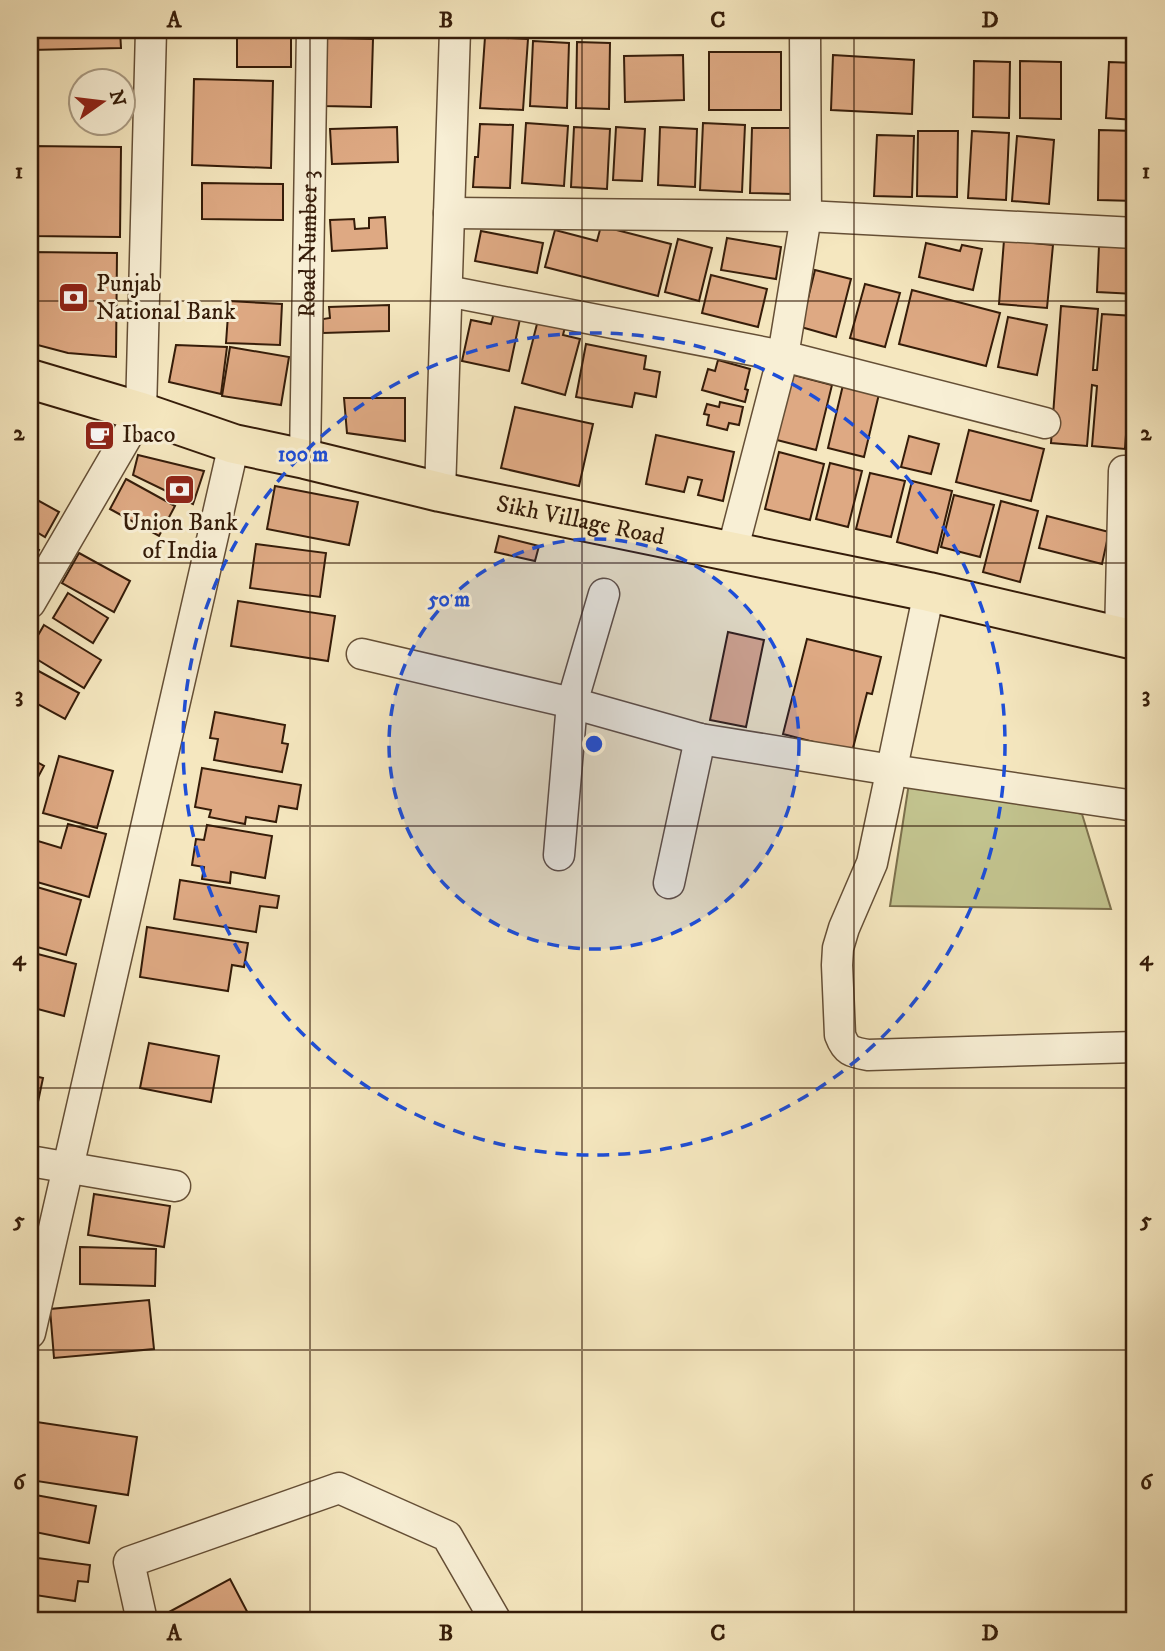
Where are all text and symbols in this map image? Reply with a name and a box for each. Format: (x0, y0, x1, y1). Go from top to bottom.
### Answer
text: A (166, 6, 183, 35)
text: B (439, 6, 453, 35)
text: C (710, 6, 726, 35)
text: D (981, 6, 999, 35)
north arrow (66, 66, 136, 136)
text: N (104, 88, 130, 109)
text: 1 (15, 157, 23, 186)
text: 1 (1142, 157, 1150, 186)
street label: Road Number 3 (292, 170, 325, 318)
place label: Punjab National Bank (96, 269, 236, 327)
bank icon: Punjab National Bank (56, 281, 90, 315)
cafe icon: Ibaco (82, 418, 116, 452)
text: 2 (13, 419, 25, 448)
text: 2 (1140, 419, 1152, 448)
place label: Ibaco (122, 420, 175, 450)
text: 100 m (278, 442, 328, 468)
bank icon: Union Bank of India (163, 472, 197, 506)
street label: Sikh Village Road (494, 489, 667, 553)
place label: Union Bank of India (122, 508, 238, 566)
text: 50 m (427, 587, 470, 613)
text: 3 (15, 681, 23, 710)
text: 3 (1142, 681, 1150, 710)
centre of rings (582, 732, 606, 756)
text: 4 (12, 944, 27, 973)
text: 4 (1139, 944, 1154, 973)
text: 5 (12, 1206, 25, 1235)
text: 5 (1139, 1206, 1152, 1235)
text: 6 (13, 1468, 27, 1497)
text: 6 (1140, 1468, 1154, 1497)
text: A (166, 1619, 183, 1648)
text: B (439, 1619, 453, 1648)
text: C (710, 1619, 726, 1648)
text: D (981, 1619, 999, 1648)

